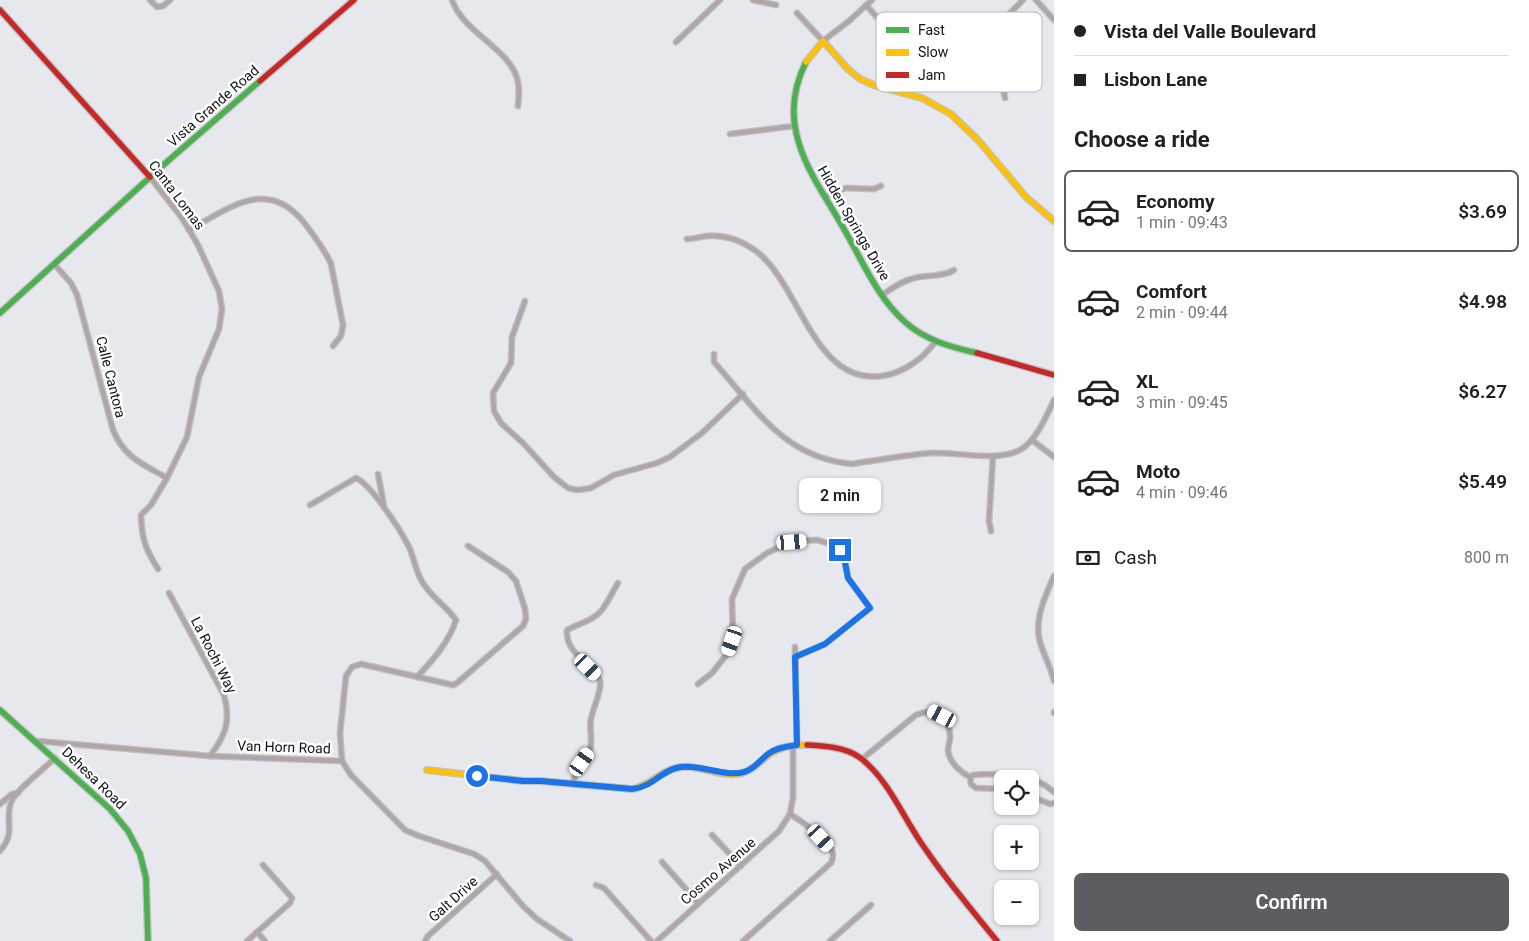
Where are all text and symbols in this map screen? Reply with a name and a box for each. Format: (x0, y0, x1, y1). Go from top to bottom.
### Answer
legend (876, 12, 1042, 92)
text: Vista del Valle Boulevard (1104, 20, 1316, 43)
text: Fast (918, 22, 945, 38)
text: Slow (918, 44, 949, 60)
street label: Vista Grande Road (164, 62, 262, 150)
text: Jam (918, 67, 946, 83)
text: Lisbon Lane (1104, 68, 1207, 91)
text: Choose a ride (1074, 127, 1210, 152)
street label: Canta Lomas (146, 157, 208, 233)
street label: Hidden Springs Drive (815, 163, 893, 283)
icon: car (1076, 189, 1121, 234)
text: Economy (1136, 190, 1215, 213)
text: $3.69 (1458, 200, 1507, 223)
text: 1 min · 09:43 (1136, 213, 1228, 232)
icon: car (1076, 279, 1121, 324)
text: Comfort (1136, 280, 1207, 303)
text: $4.98 (1458, 290, 1507, 313)
text: 2 min · 09:44 (1136, 303, 1228, 322)
street label: Calle Cantora (93, 335, 129, 419)
icon: car (1076, 369, 1121, 414)
text: XL (1136, 370, 1158, 393)
text: $6.27 (1458, 380, 1507, 403)
text: 3 min · 09:45 (1136, 393, 1228, 412)
icon: car (1076, 459, 1121, 504)
text: Moto (1136, 460, 1180, 483)
text: $5.49 (1458, 470, 1507, 493)
callout: 2 min (799, 478, 881, 512)
text: 4 min · 09:46 (1136, 483, 1228, 502)
text: 2 min (820, 486, 860, 505)
car (776, 533, 807, 551)
route end (829, 539, 851, 561)
icon: cash (1074, 544, 1102, 572)
text: Cash (1114, 546, 1157, 569)
text: 800 m (1464, 548, 1509, 567)
street label: La Rochi Way (188, 614, 240, 696)
car (720, 624, 743, 658)
car (572, 651, 603, 683)
car (925, 703, 958, 729)
street label: Van Horn Road (237, 737, 331, 757)
street label: Dehesa Road (59, 744, 129, 812)
car (567, 745, 596, 779)
route start (466, 765, 488, 787)
map controls (994, 770, 1039, 925)
button: locate (994, 770, 1039, 815)
car (805, 822, 836, 854)
button: + (994, 825, 1039, 870)
street label: Cosmo Avenue (677, 834, 759, 908)
street label: Galt Drive (425, 873, 481, 925)
button: Confirm (1074, 873, 1509, 931)
button: − (994, 880, 1039, 925)

